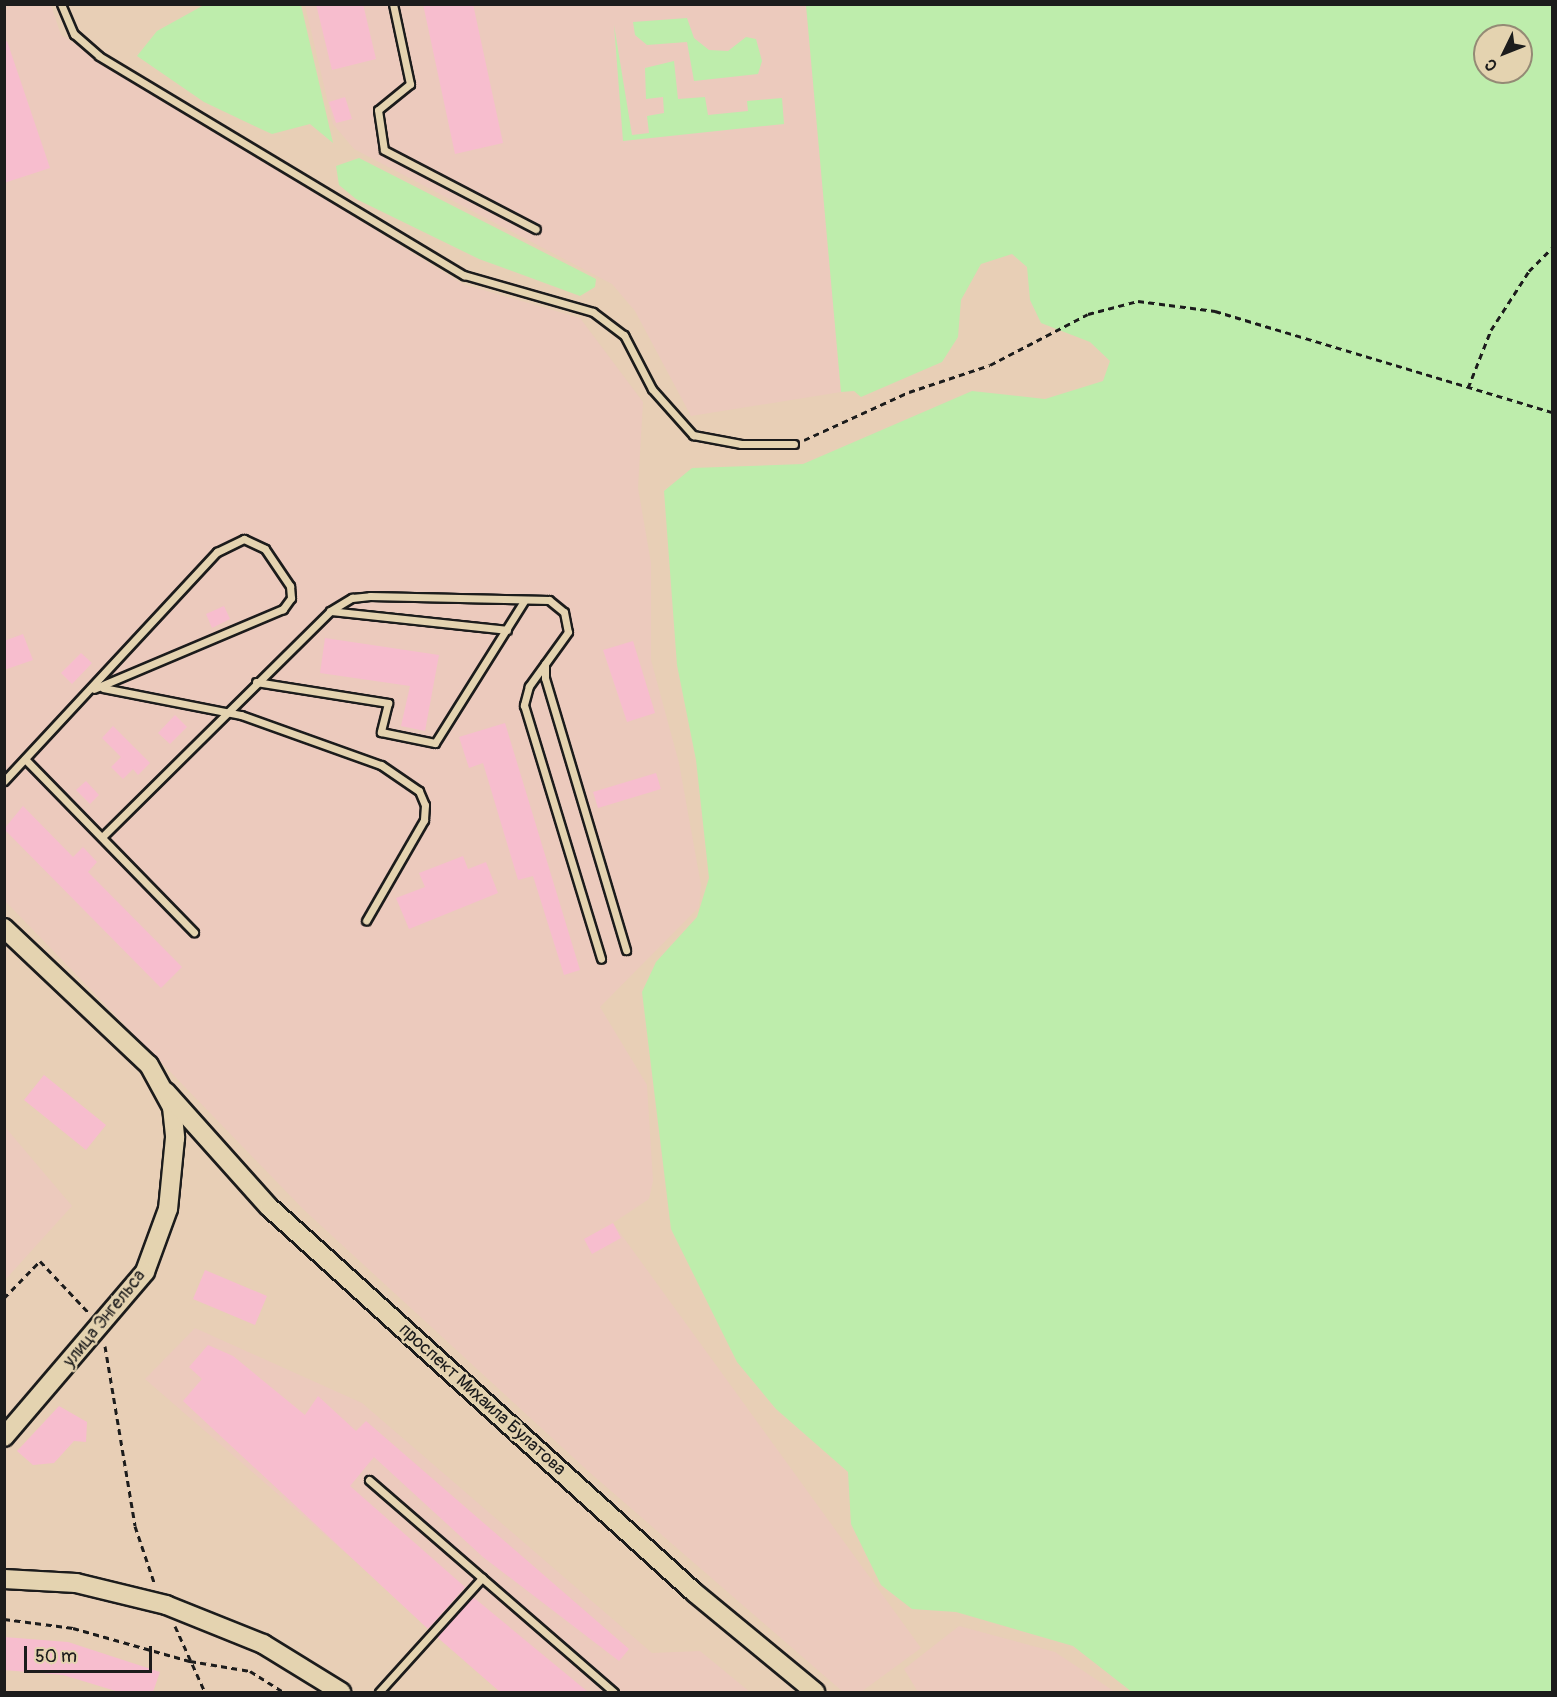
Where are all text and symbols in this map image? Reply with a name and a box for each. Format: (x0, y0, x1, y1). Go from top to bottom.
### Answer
north arrow (1473, 24, 1533, 84)
text: С (1481, 54, 1502, 75)
street label: улица Энгельса (59, 1266, 151, 1372)
street label: проспект Михаила Булатова (394, 1319, 570, 1481)
scale bar (27, 1634, 154, 1672)
text: 50 m (35, 1645, 77, 1668)

